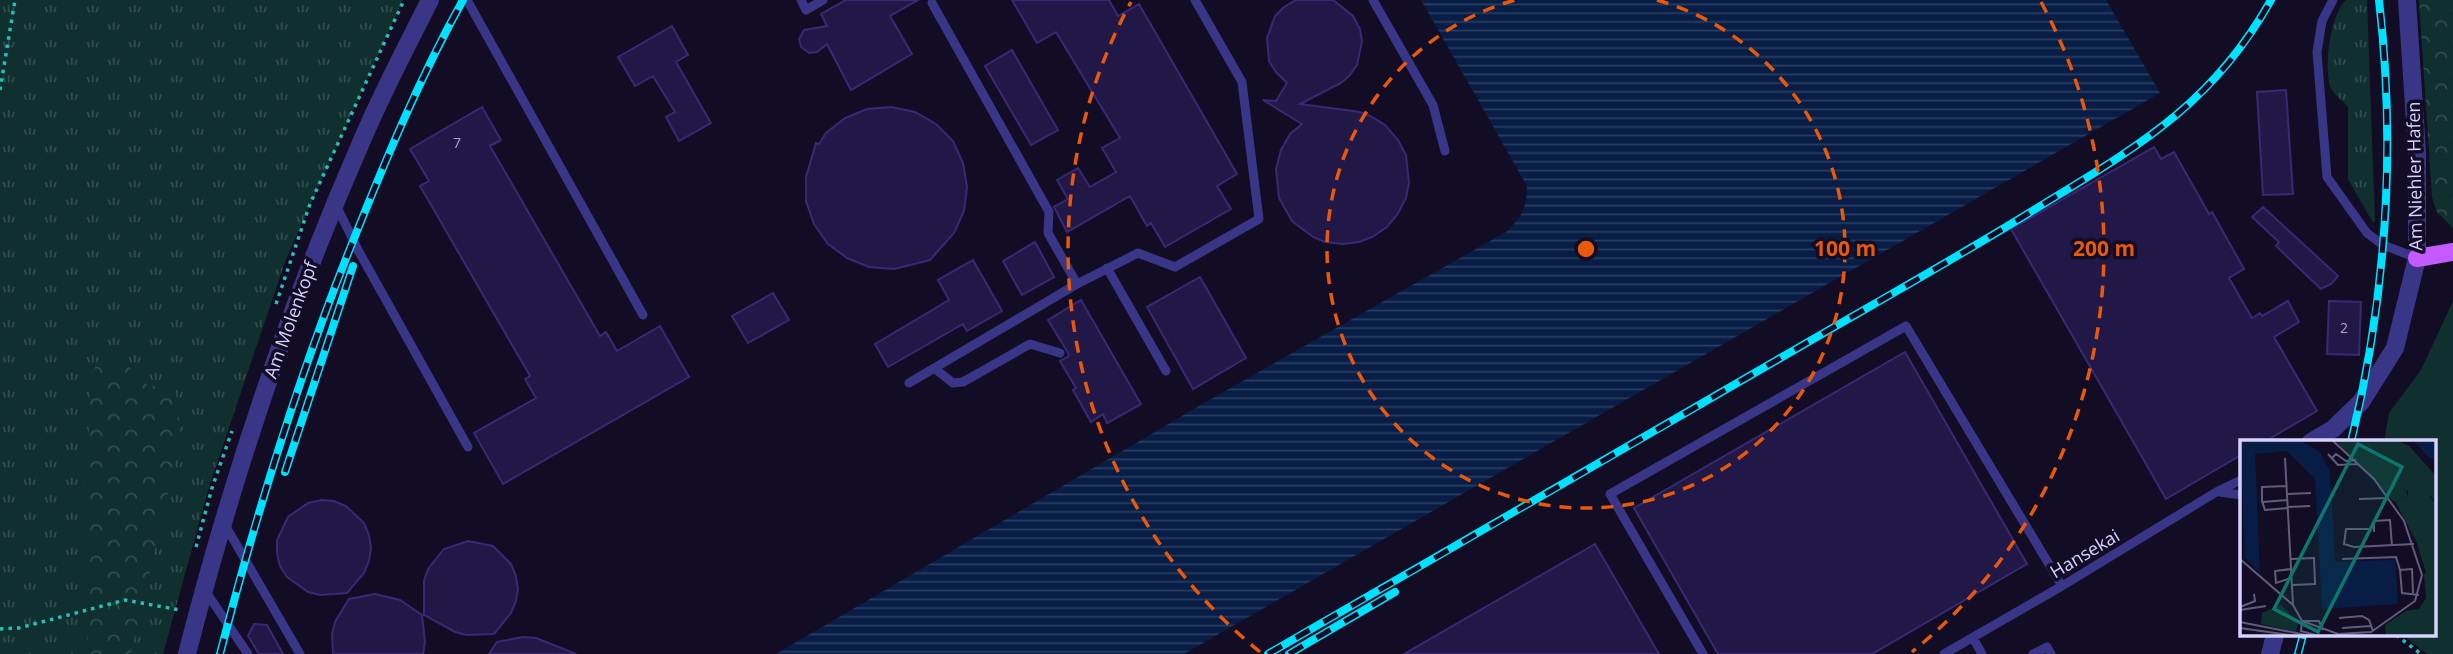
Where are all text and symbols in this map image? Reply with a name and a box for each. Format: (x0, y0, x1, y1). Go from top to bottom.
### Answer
street label: Am Niehler Hafen (2401, 101, 2427, 251)
house number: 7 (453, 133, 461, 152)
text: 100 m (1814, 234, 1876, 262)
text: 200 m (2073, 234, 2135, 262)
centre of rings (1574, 237, 1598, 261)
street label: Am Molenkopf (258, 257, 323, 381)
house number: 2 (2340, 318, 2348, 337)
inset map (2240, 440, 2436, 636)
street label: Hansekai (2045, 523, 2124, 583)

